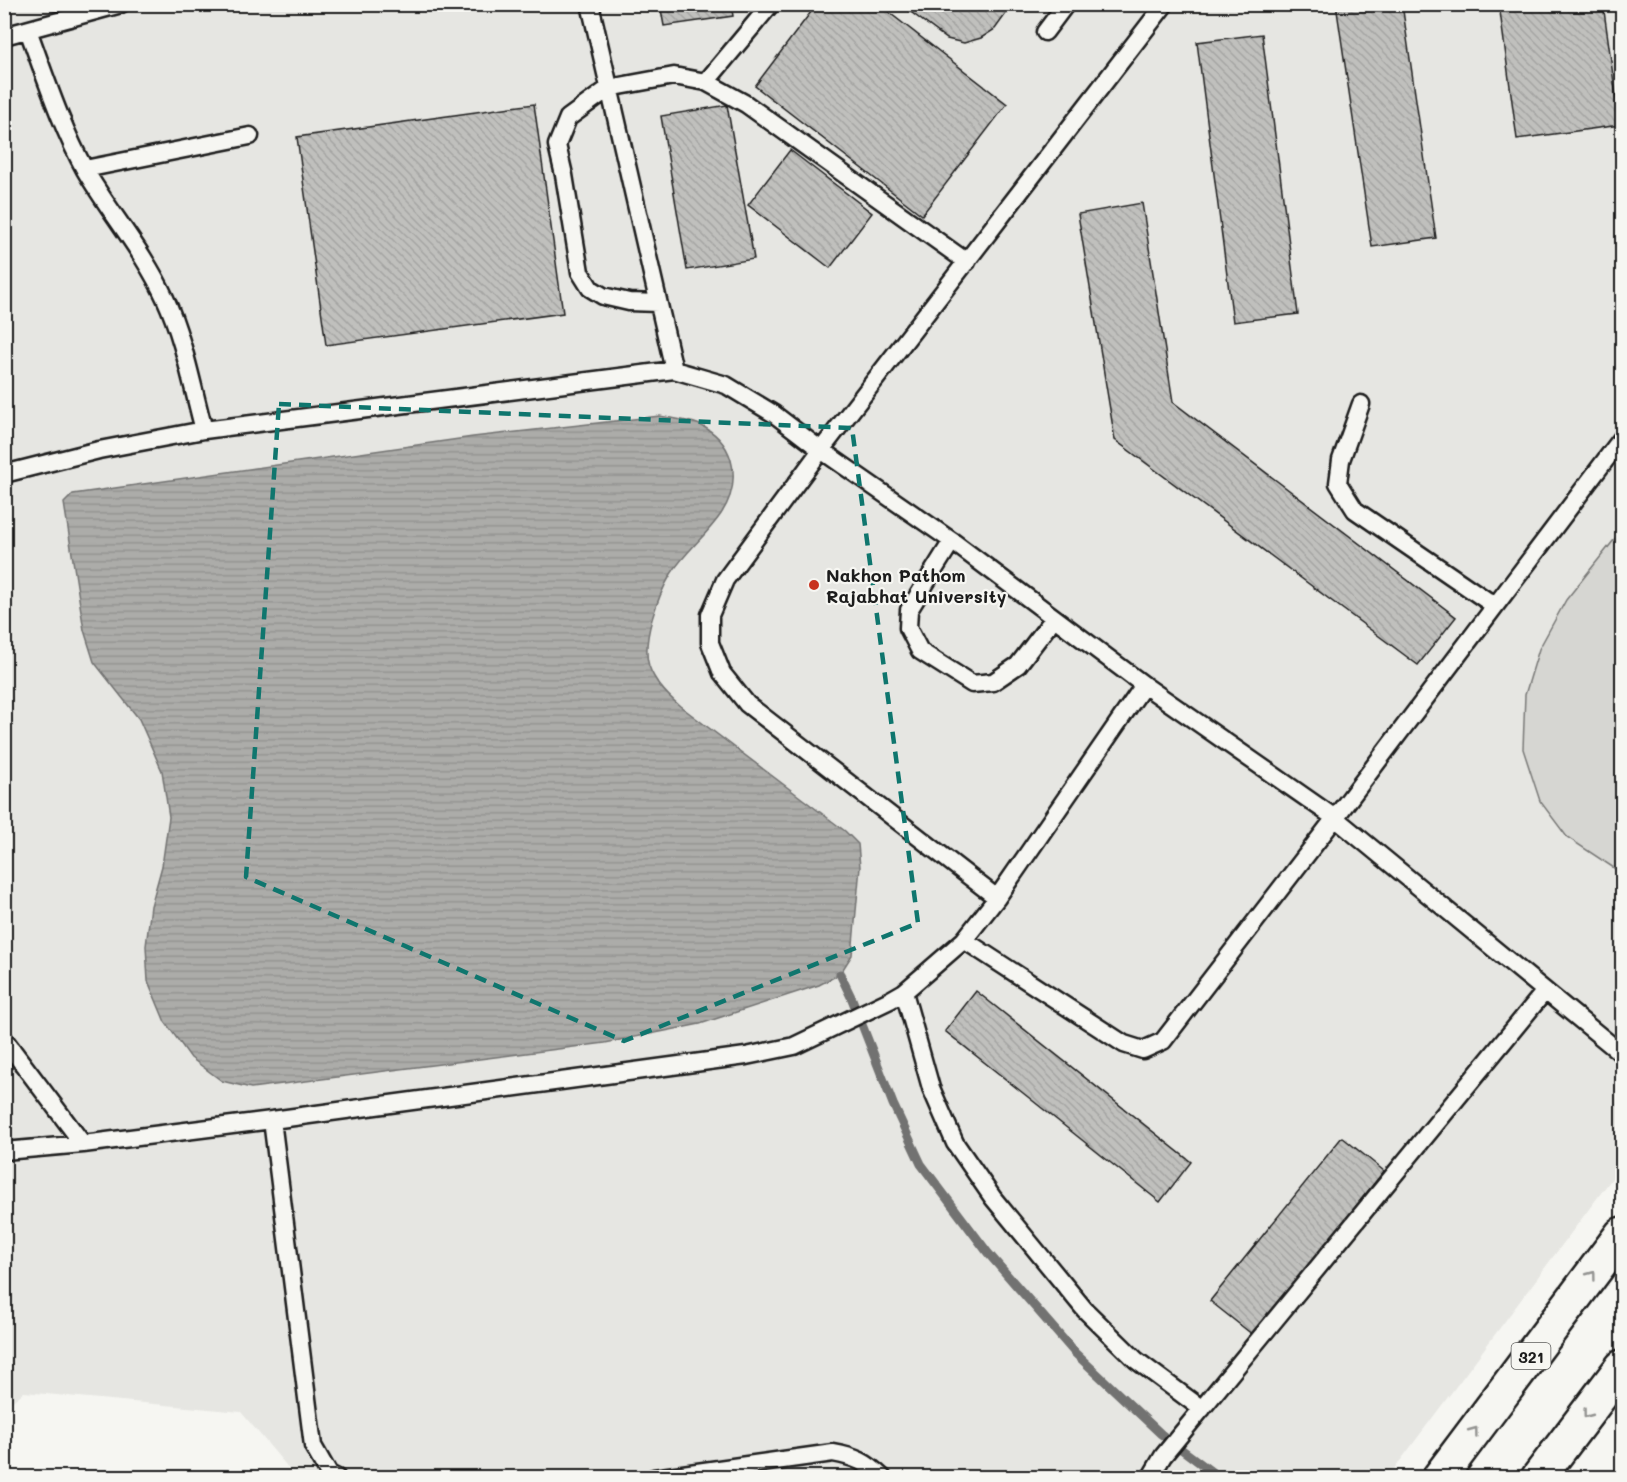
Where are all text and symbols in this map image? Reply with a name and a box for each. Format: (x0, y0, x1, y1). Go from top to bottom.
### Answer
place label: Nakhon Pathom Rajabhat University (826, 563, 1007, 608)
marker: Nakhon Pathom Rajabhat University (807, 578, 821, 592)
one-way arrow (1584, 1271, 1595, 1282)
road number: 321 (1512, 1343, 1550, 1369)
one-way arrow (1583, 1407, 1594, 1418)
one-way arrow (1467, 1426, 1478, 1437)

